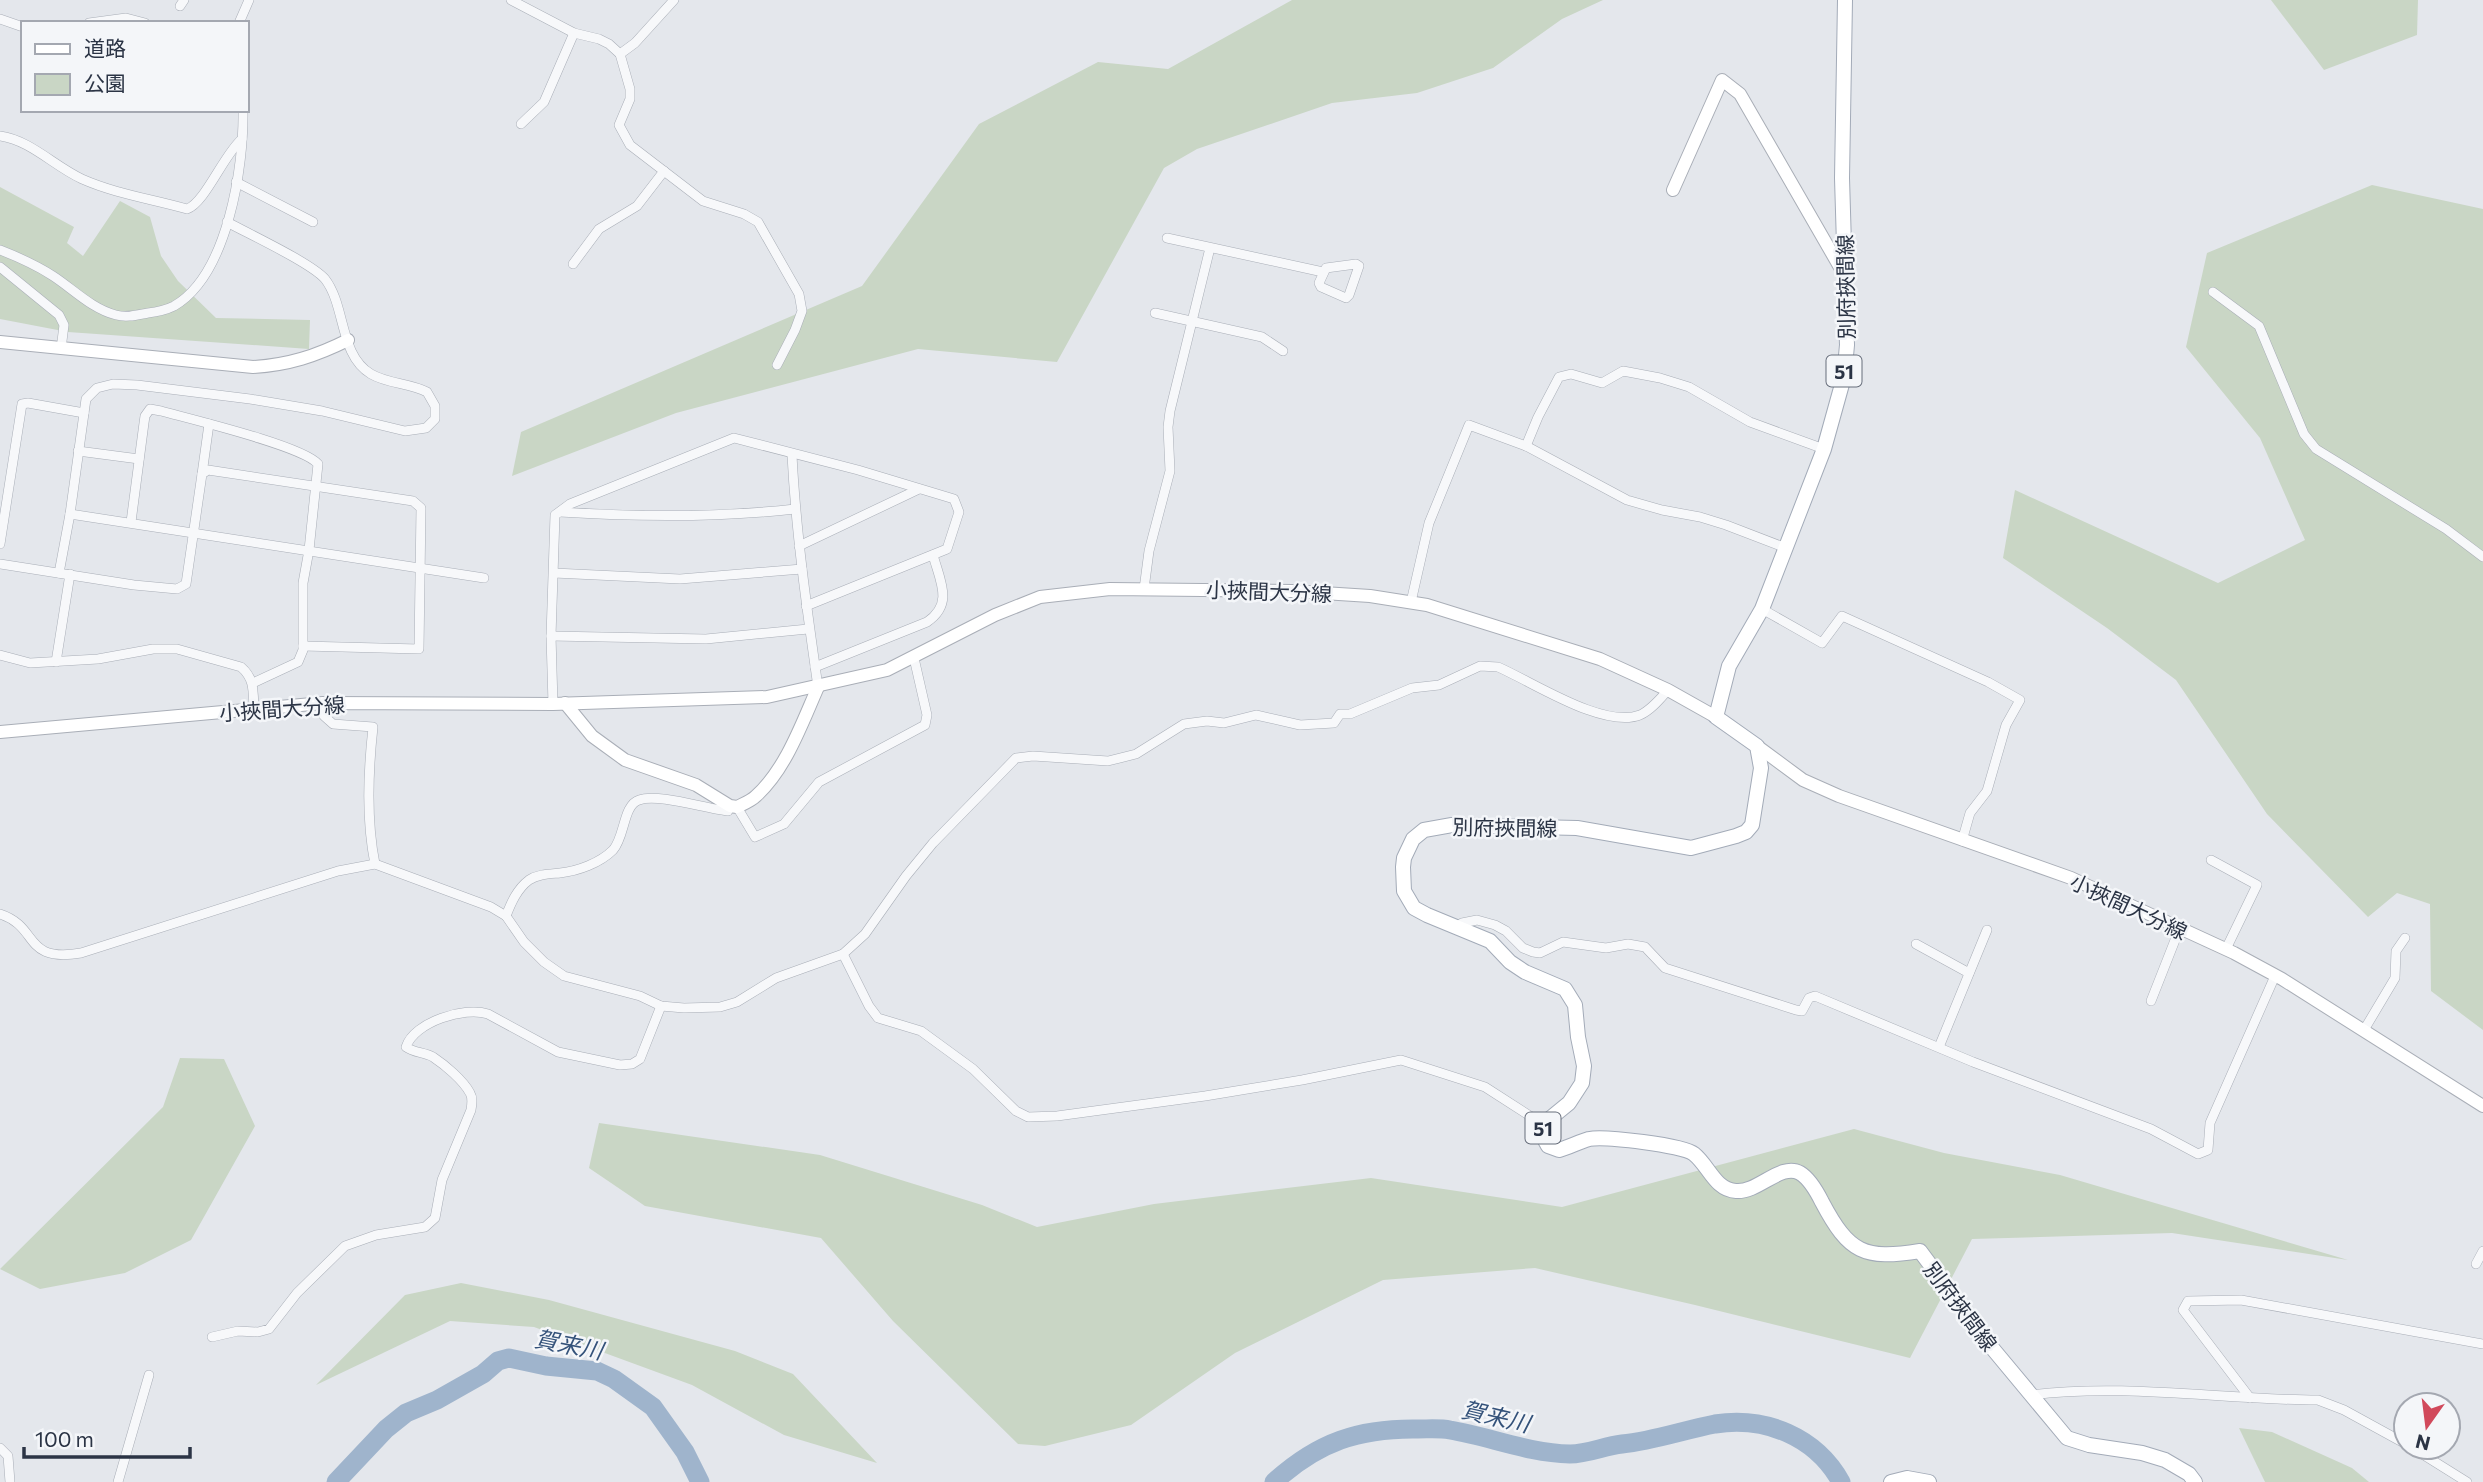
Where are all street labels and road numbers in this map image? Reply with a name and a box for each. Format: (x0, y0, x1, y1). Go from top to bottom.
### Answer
street label: 別府挾間線 (1832, 234, 1858, 340)
road number: 51 (1826, 356, 1862, 386)
street label: 小挾間大分線 (1206, 576, 1332, 606)
street label: 小挾間大分線 (218, 691, 346, 725)
street label: 別府挾間線 (1452, 814, 1558, 840)
street label: 小挾間大分線 (2067, 868, 2191, 944)
road number: 51 (1526, 1112, 1560, 1144)
street label: 別府挾間線 (1919, 1257, 2003, 1355)

